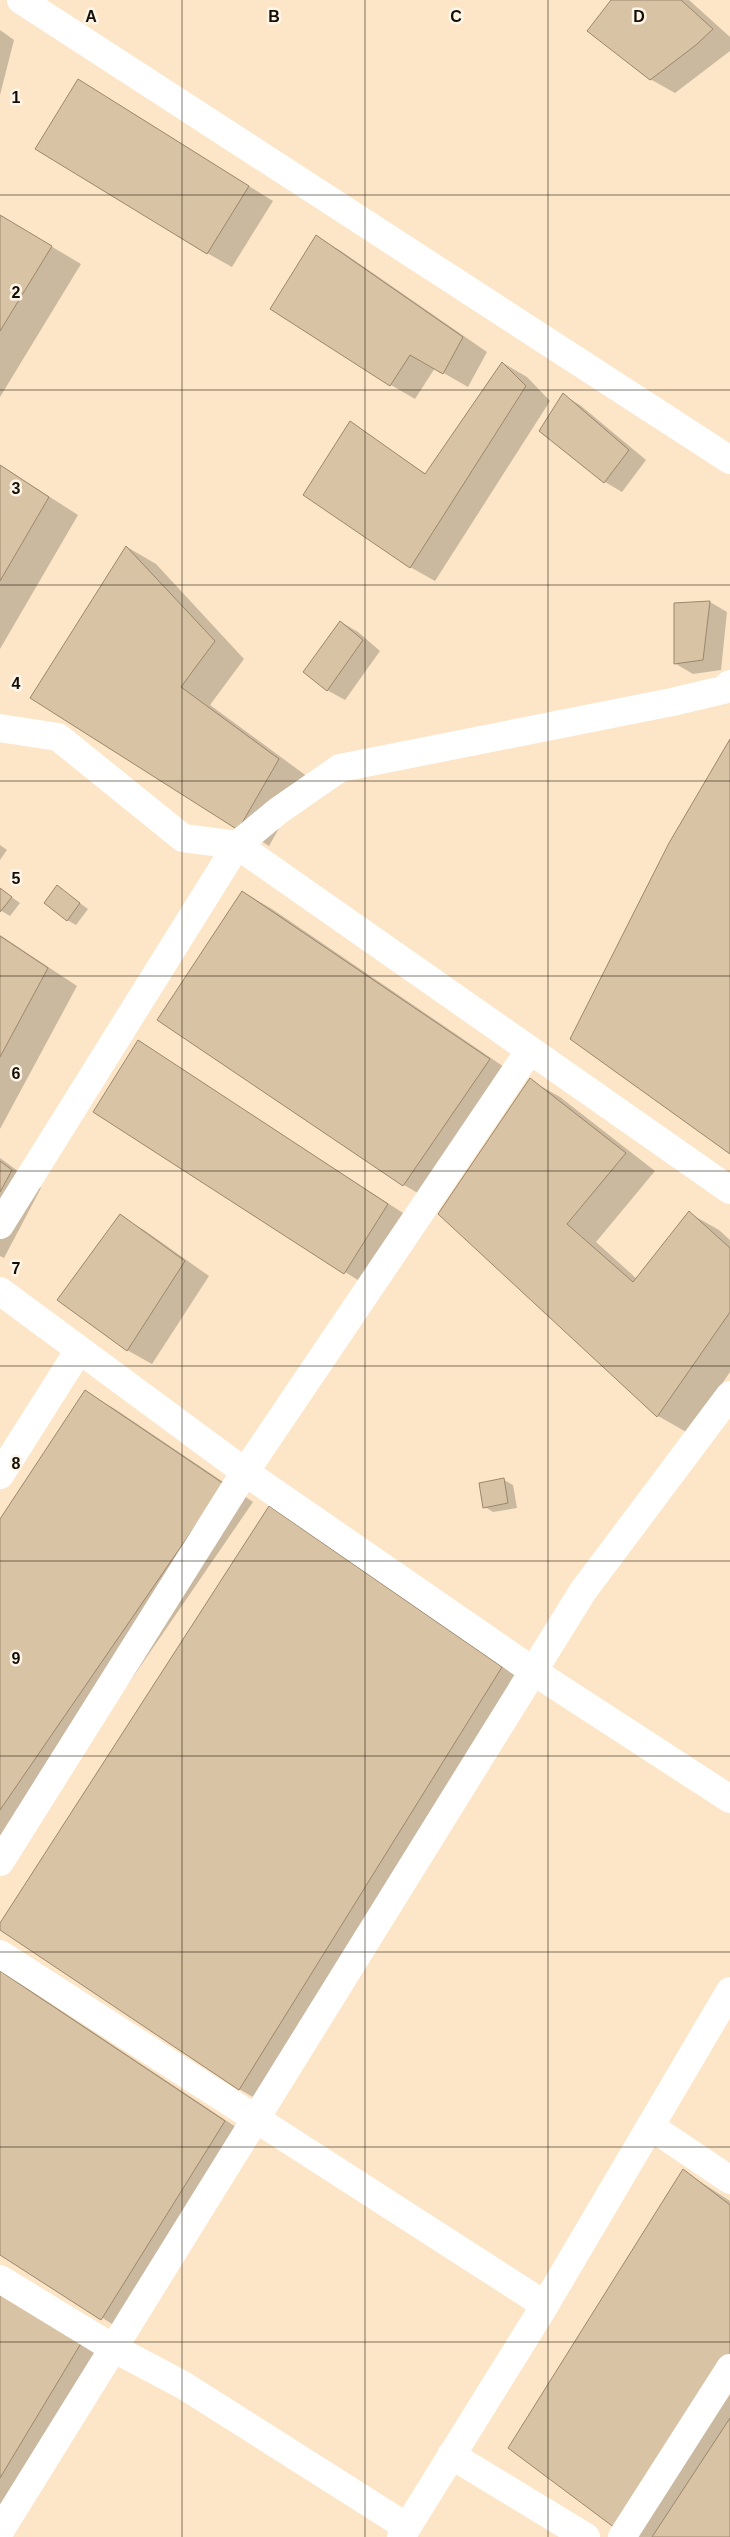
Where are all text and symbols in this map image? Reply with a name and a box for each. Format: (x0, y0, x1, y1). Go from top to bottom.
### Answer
text: A (85, 8, 97, 25)
text: B (268, 8, 280, 25)
text: C (450, 8, 462, 25)
text: D (633, 8, 645, 25)
text: 1 (12, 89, 21, 106)
text: 2 (12, 284, 21, 301)
text: 3 (12, 480, 21, 497)
text: 4 (12, 675, 21, 692)
text: 5 (12, 870, 21, 887)
text: 6 (12, 1065, 21, 1082)
text: 7 (12, 1260, 21, 1277)
text: 8 (12, 1455, 21, 1472)
text: 9 (12, 1650, 21, 1667)

